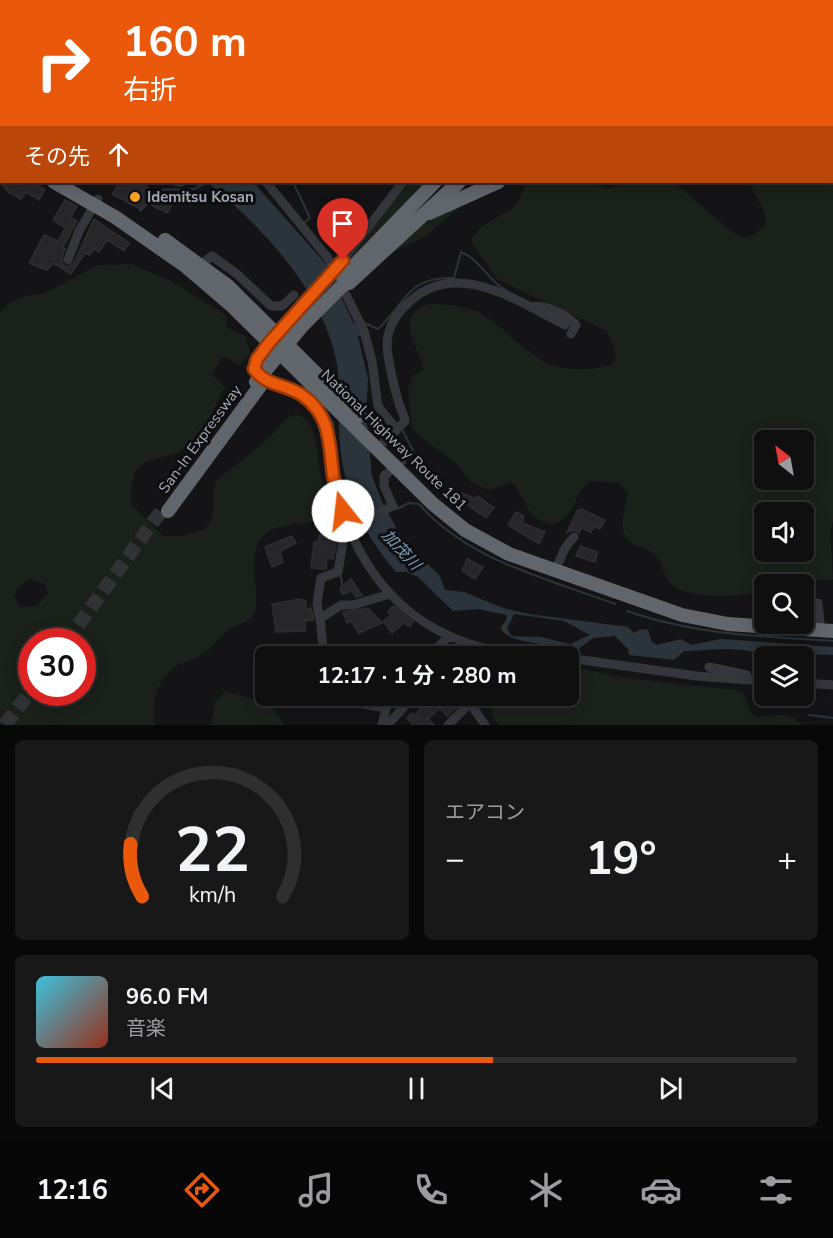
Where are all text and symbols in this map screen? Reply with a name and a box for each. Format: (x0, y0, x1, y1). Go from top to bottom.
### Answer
text: 160 m (123, 14, 247, 71)
icon: right (24, 24, 102, 102)
text: 右折 (123, 72, 177, 109)
icon: ahead (102, 138, 135, 171)
text: その先 (24, 142, 90, 172)
place label: Idemitsu Kosan (147, 187, 254, 207)
marker: Idemitsu Kosan (128, 190, 142, 204)
pin (317, 198, 368, 260)
icon: arrive (326, 207, 359, 240)
street label: National Highway Route 181 (317, 365, 471, 515)
street label: San-In Expressway (154, 381, 246, 497)
north arrow (754, 430, 814, 490)
map controls (754, 430, 814, 706)
position arrow (311, 479, 375, 543)
button: sound (754, 502, 814, 562)
water label: 加茂川 (377, 525, 427, 577)
button: search (754, 574, 814, 634)
speed limit sign: 30 (18, 628, 96, 706)
button: layers (754, 646, 814, 706)
text: 12:17 · 1 分 · 280 m (318, 661, 516, 691)
text: エアコン (445, 799, 525, 826)
text: 22 (175, 808, 249, 893)
text: 19° (585, 829, 657, 890)
text: − (445, 837, 465, 882)
text: + (777, 837, 797, 882)
text: km/h (188, 880, 236, 910)
text: 96.0 FM (126, 982, 208, 1012)
text: 音楽 (126, 1015, 166, 1042)
icon: previous (146, 1072, 179, 1105)
icon: pause (400, 1072, 433, 1105)
icon: next (654, 1072, 687, 1105)
icon: directions (181, 1169, 223, 1211)
icon: music (295, 1169, 337, 1211)
icon: phone (410, 1169, 452, 1211)
icon: climate (525, 1169, 567, 1211)
icon: car (640, 1169, 682, 1211)
icon: filters (755, 1169, 797, 1211)
text: 12:16 (36, 1172, 108, 1209)

